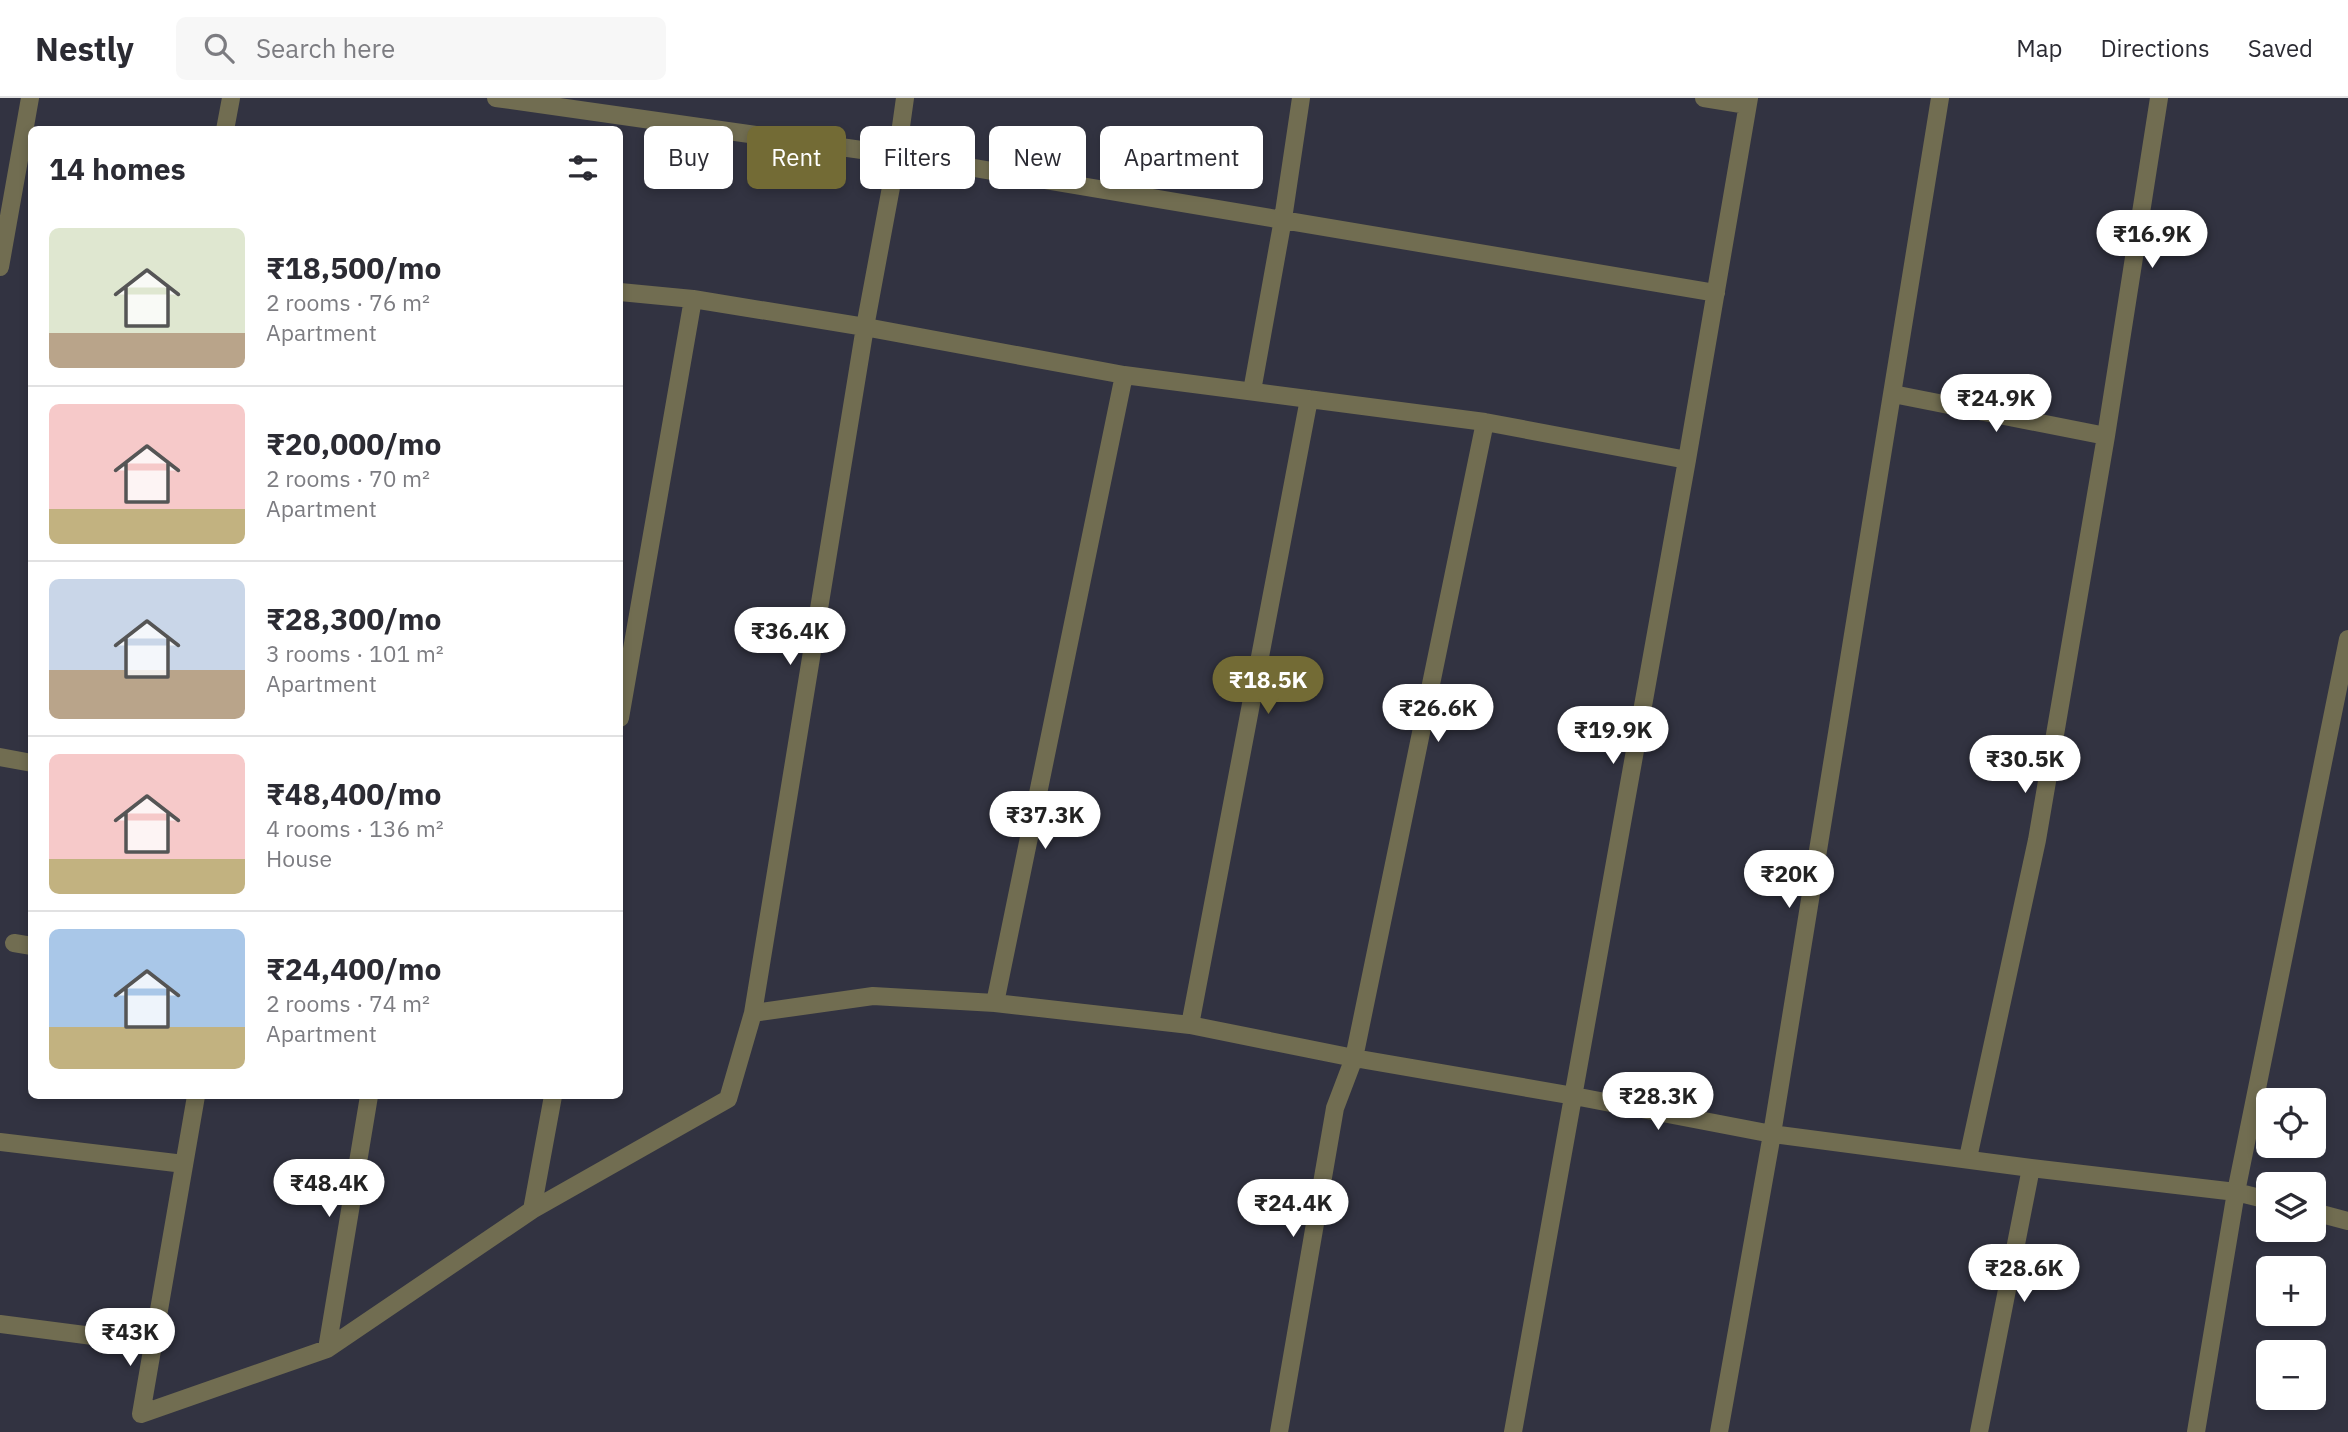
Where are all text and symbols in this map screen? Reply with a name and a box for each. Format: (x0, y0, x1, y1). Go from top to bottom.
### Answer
search box (176, 17, 666, 80)
text: Nestly (35, 27, 134, 70)
icon: search (200, 29, 238, 67)
text: Search here (256, 31, 395, 65)
text: Map (2016, 32, 2062, 64)
text: Directions (2100, 32, 2210, 64)
text: Saved (2248, 32, 2313, 64)
chip: Buy (644, 126, 733, 189)
chip: Rent (747, 126, 846, 189)
chip: Filters (860, 126, 975, 189)
chip: New (989, 126, 1086, 189)
chip: Apartment (1100, 126, 1263, 189)
text: 14 homes (49, 149, 186, 188)
icon: filters (564, 149, 602, 187)
pin: ₹16.9K (2095, 211, 2209, 270)
text: ₹16.9K (2112, 218, 2192, 248)
text: ₹18,500/mo (266, 248, 441, 287)
icon: home (105, 256, 189, 340)
text: 2 rooms · 76 m² (266, 287, 430, 317)
text: Apartment (266, 317, 377, 347)
pin: ₹24.9K (1939, 374, 2053, 434)
text: ₹24.9K (1956, 382, 2036, 412)
text: ₹20,000/mo (266, 424, 441, 463)
icon: home (105, 432, 189, 516)
text: 2 rooms · 70 m² (266, 463, 430, 493)
text: Apartment (266, 493, 377, 523)
text: ₹28,300/mo (266, 599, 441, 638)
icon: home (105, 607, 189, 691)
pin: ₹36.4K (733, 608, 847, 667)
text: ₹36.4K (750, 615, 830, 645)
text: 3 rooms · 101 m² (266, 638, 444, 668)
pin: ₹18.5K (1211, 656, 1325, 716)
text: ₹18.5K (1228, 664, 1308, 694)
text: Apartment (266, 668, 377, 698)
pin: ₹26.6K (1381, 684, 1495, 744)
text: ₹26.6K (1398, 692, 1478, 722)
pin: ₹19.9K (1556, 706, 1670, 766)
text: ₹19.9K (1573, 714, 1653, 744)
pin: ₹30.5K (1968, 736, 2082, 795)
text: ₹30.5K (1985, 743, 2065, 773)
text: ₹48,400/mo (266, 774, 441, 813)
icon: home (105, 782, 189, 866)
pin: ₹37.3K (988, 792, 1102, 851)
text: ₹37.3K (1005, 799, 1085, 829)
text: 4 rooms · 136 m² (266, 813, 444, 843)
text: House (266, 843, 332, 873)
pin: ₹20K (1748, 850, 1830, 910)
text: ₹20K (1760, 858, 1818, 888)
text: ₹24,400/mo (266, 949, 441, 988)
icon: home (105, 957, 189, 1041)
text: 2 rooms · 74 m² (266, 988, 430, 1018)
text: Apartment (266, 1018, 377, 1048)
pin: ₹28.3K (1601, 1072, 1715, 1132)
text: ₹28.3K (1618, 1080, 1698, 1110)
map controls (2256, 1088, 2326, 1410)
button: locate (2256, 1088, 2326, 1158)
pin: ₹48.4K (272, 1160, 386, 1219)
text: ₹48.4K (289, 1167, 369, 1197)
button: layers (2256, 1172, 2326, 1242)
pin: ₹24.4K (1236, 1180, 1350, 1239)
text: ₹24.4K (1253, 1187, 1333, 1217)
pin: ₹28.6K (1967, 1244, 2081, 1304)
text: ₹28.6K (1984, 1252, 2064, 1282)
button: + (2256, 1256, 2326, 1326)
pin: ₹43K (89, 1308, 171, 1368)
text: ₹43K (101, 1316, 159, 1346)
button: − (2256, 1340, 2326, 1410)

